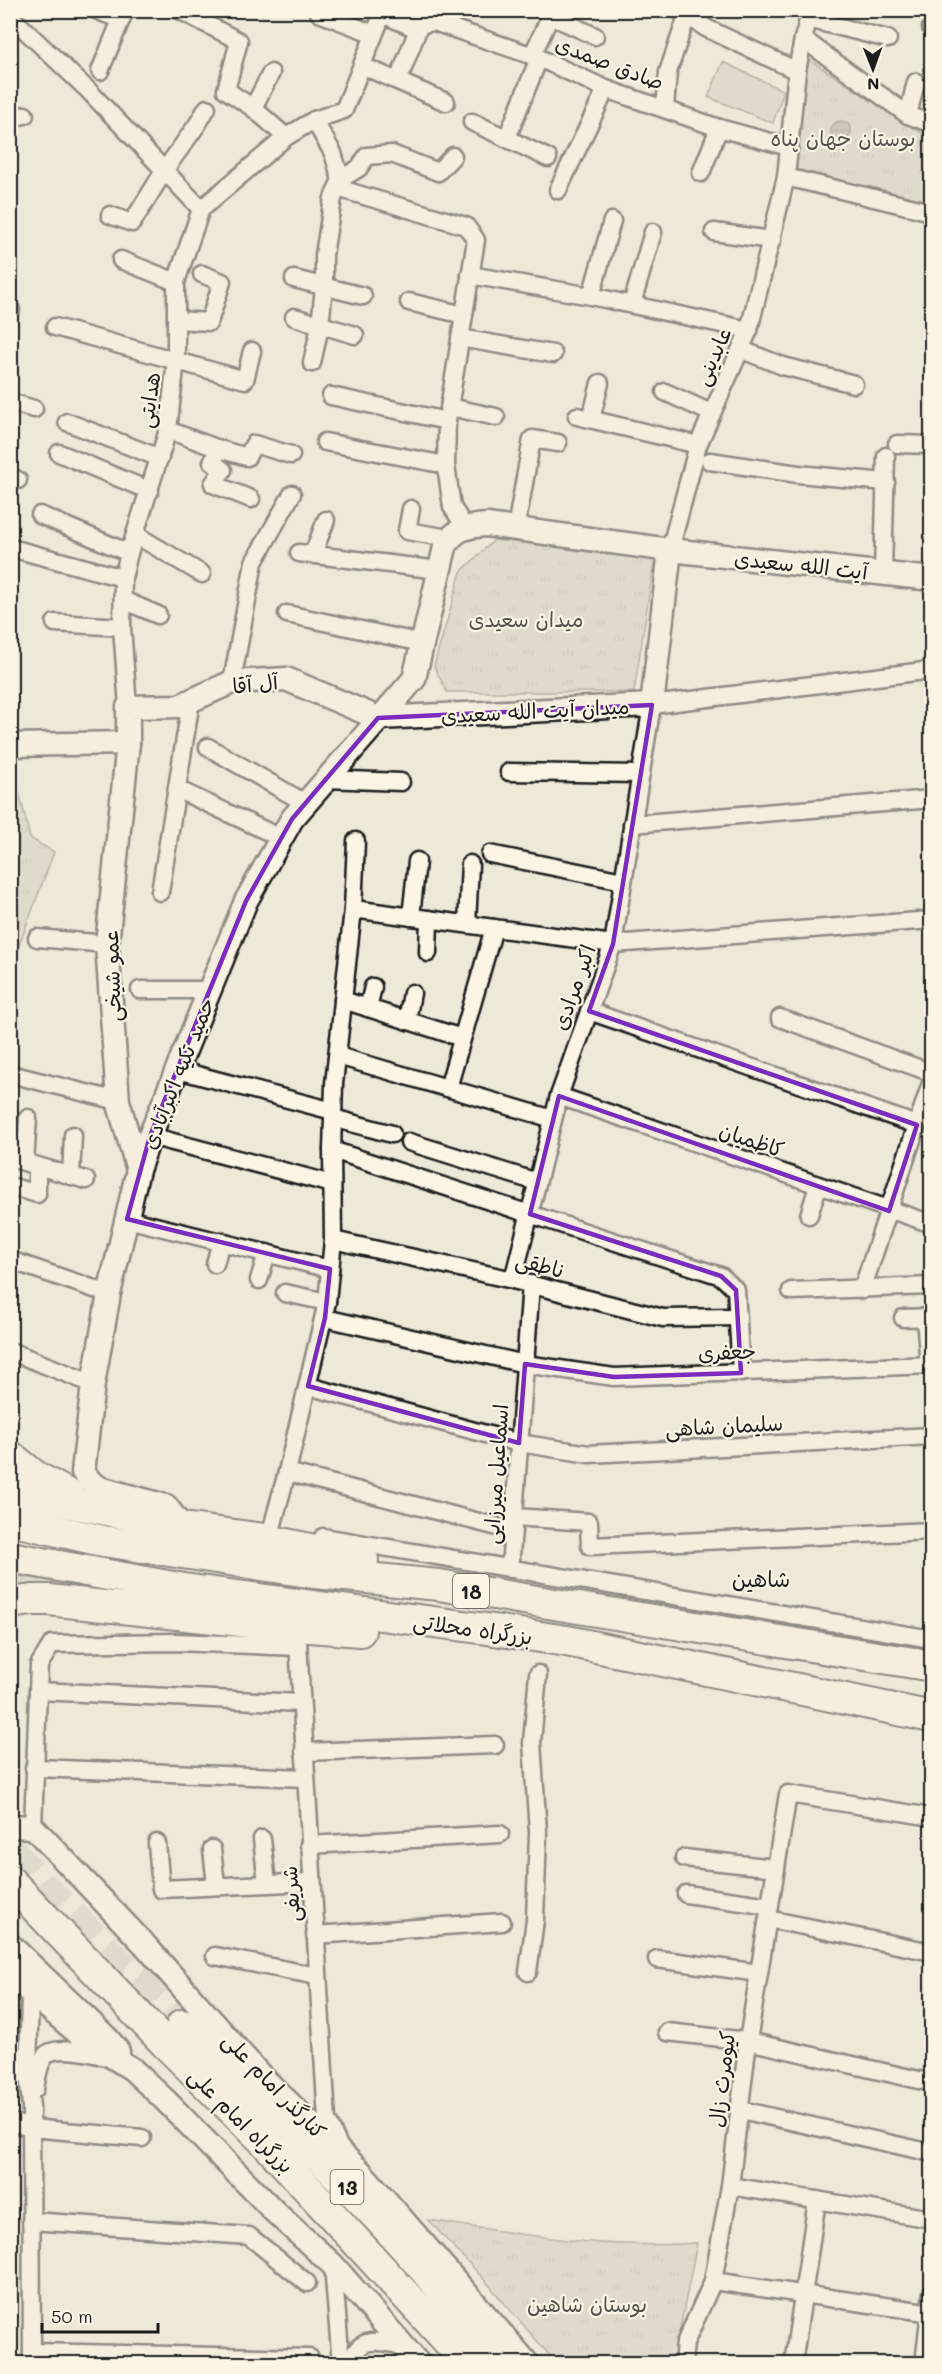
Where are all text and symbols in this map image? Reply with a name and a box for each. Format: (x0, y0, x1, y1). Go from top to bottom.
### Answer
street label: صادق صمدی (552, 29, 668, 95)
north arrow (843, 39, 903, 99)
text: N (867, 74, 880, 95)
park label: بوستان جهان پناه (770, 124, 916, 152)
street label: عابدینی (687, 323, 739, 390)
street label: هدایتی (131, 370, 167, 430)
street label: آیت الله سعیدی (733, 544, 870, 585)
park label: میدان سعیدی (469, 605, 583, 632)
street label: آل آقا (231, 667, 280, 699)
street label: میدان آیت الله سعیدی (440, 692, 630, 728)
street label: عمو شیخی (96, 930, 128, 1022)
street label: اکبر مرادی (545, 941, 602, 1034)
street label: حمید تکیه اکبرآبادی (134, 993, 221, 1153)
street label: کاظمیان (716, 1115, 788, 1163)
street label: ناطقی (513, 1245, 567, 1285)
street label: جعفری (697, 1336, 757, 1366)
street label: اسماعیل میرزایی (477, 1403, 515, 1545)
street label: سلیمان شاهی (664, 1408, 784, 1444)
district label: شاهین (732, 1564, 790, 1593)
road number: 18 (453, 1574, 489, 1608)
street label: بزرگراه محلاتی (411, 1606, 534, 1652)
street label: شریفی (275, 1865, 307, 1923)
street label: کنارگذر امام علی (214, 2026, 333, 2147)
street label: کیومرث زال (702, 2029, 741, 2129)
street label: بزرگراه امام علی (181, 2062, 300, 2181)
road number: 13 (330, 2170, 364, 2204)
park label: بوستان شاهین (527, 2290, 647, 2318)
scale bar (42, 2296, 158, 2334)
text: 50 m (51, 2304, 93, 2328)

